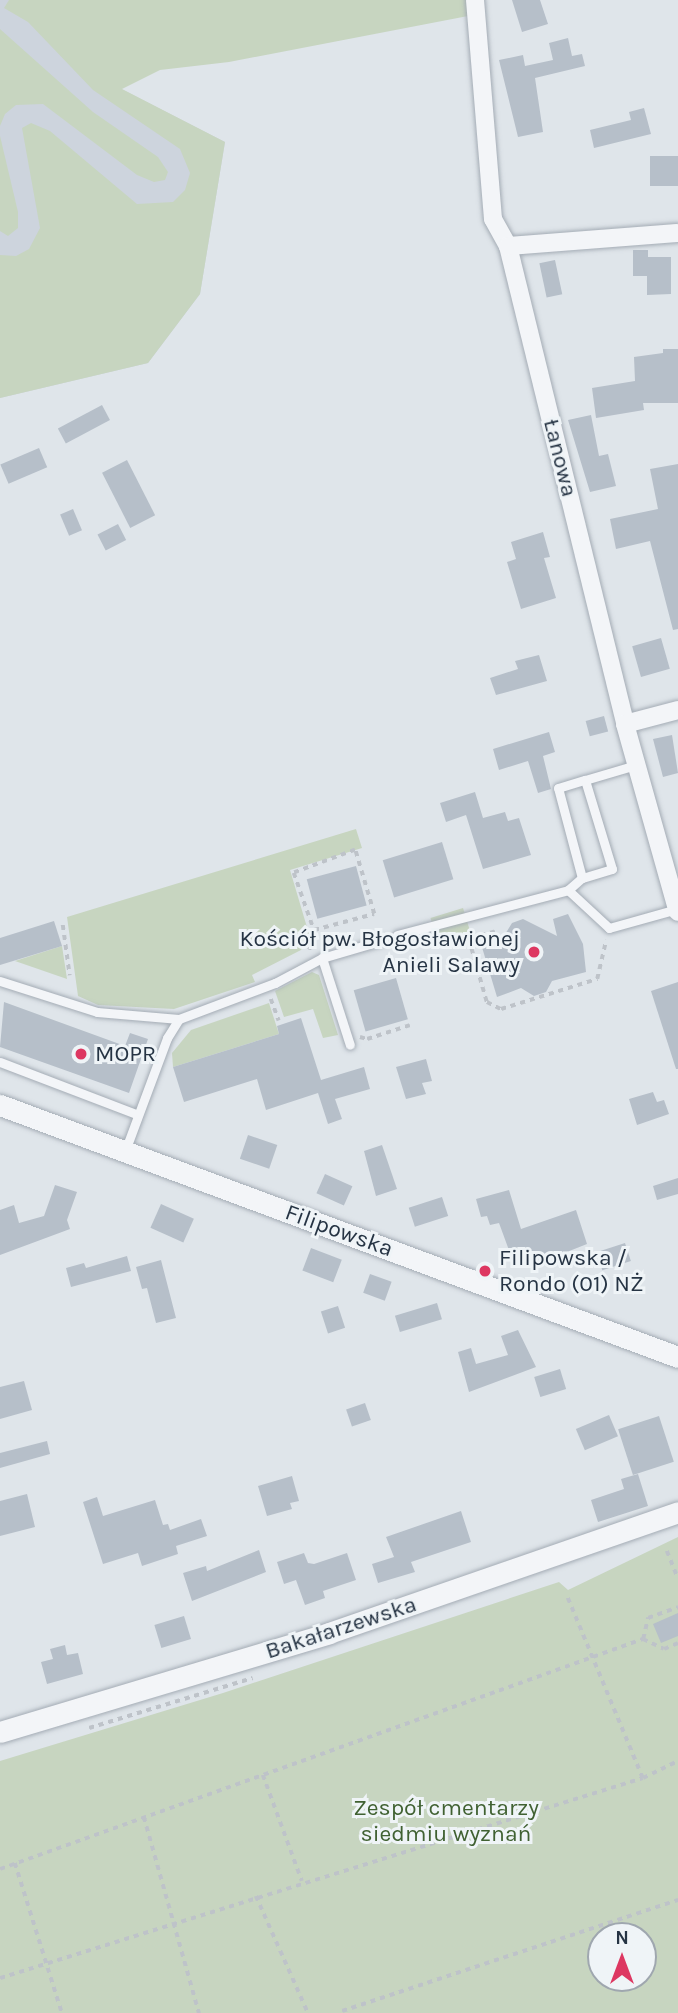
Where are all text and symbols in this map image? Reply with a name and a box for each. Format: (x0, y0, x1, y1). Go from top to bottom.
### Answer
street label: Łanowa (537, 416, 583, 500)
place label: Kościół pw. Błogosławionej Anieli Salawy (239, 925, 520, 979)
marker: Kościół pw. Błogosławionej Anieli Salawy (526, 944, 542, 960)
place label: MOPR (95, 1040, 156, 1068)
marker: MOPR (73, 1046, 89, 1062)
street label: Filipowska (281, 1199, 397, 1263)
place label: Filipowska / Rondo (01) NŻ (499, 1244, 644, 1298)
marker: Filipowska / Rondo (01) NŻ (477, 1263, 493, 1279)
street label: Bakałarzewska (262, 1591, 420, 1665)
park label: Zespół cmentarzy siedmiu wyznań (353, 1794, 539, 1848)
north arrow (587, 1922, 657, 1992)
text: N (615, 1927, 629, 1949)

